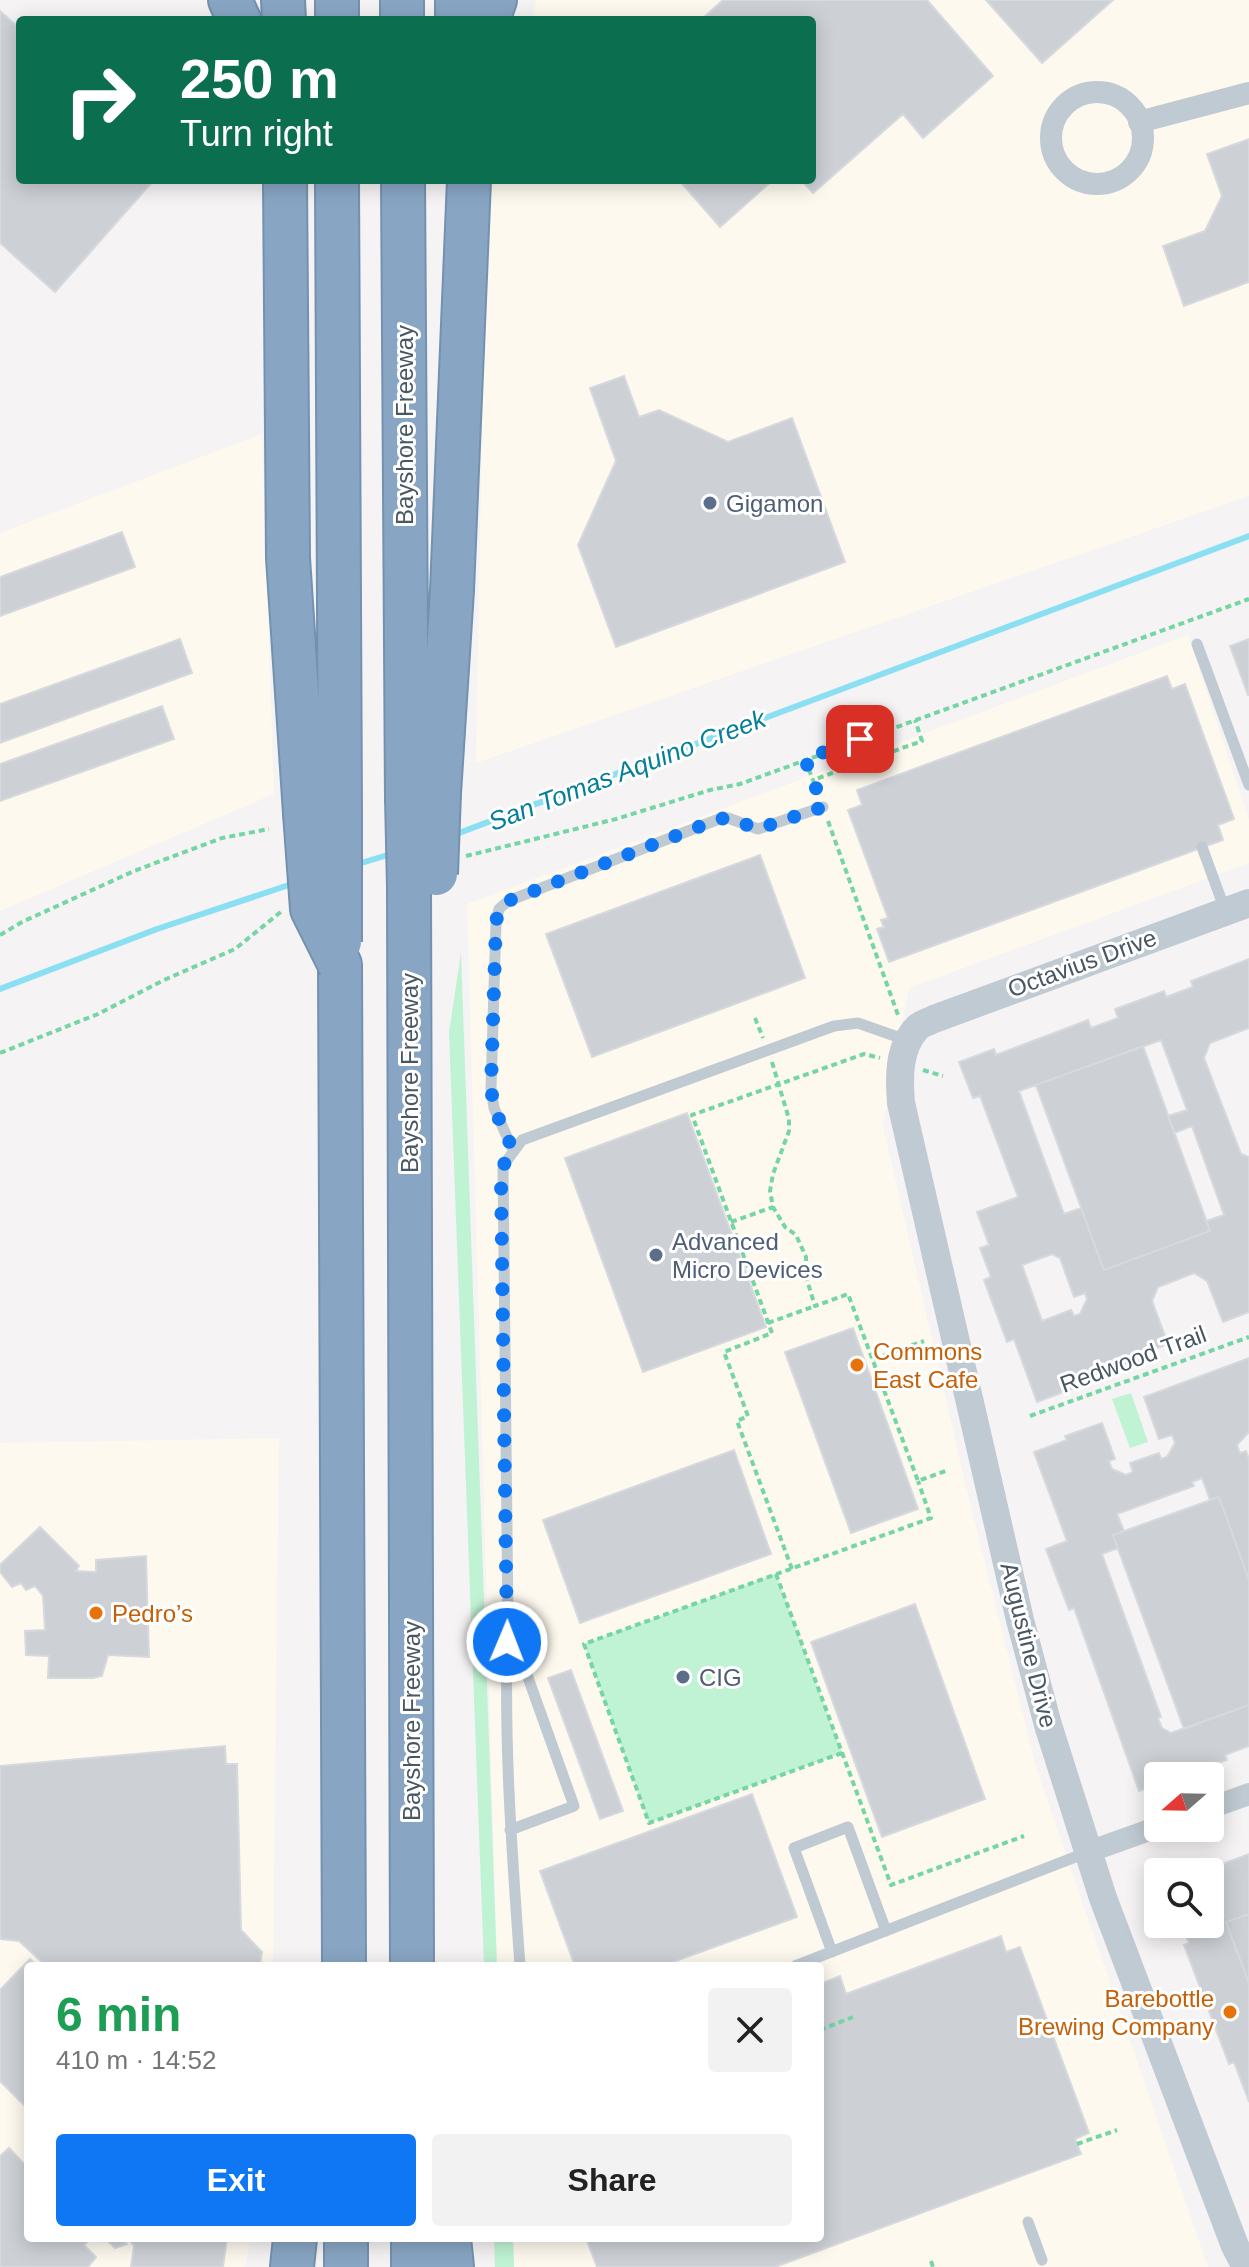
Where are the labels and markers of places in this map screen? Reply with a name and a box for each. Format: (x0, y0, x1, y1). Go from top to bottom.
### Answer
place label: Gigamon (726, 490, 823, 517)
marker: Gigamon (701, 494, 719, 512)
pin (826, 705, 894, 773)
place label: Advanced Micro Devices (672, 1228, 823, 1283)
marker: Advanced Micro Devices (647, 1246, 665, 1264)
place label: Commons East Cafe (873, 1338, 982, 1393)
marker: Commons East Cafe (848, 1356, 866, 1374)
place label: Pedro’s (112, 1600, 193, 1627)
marker: Pedro’s (87, 1604, 105, 1622)
place label: CIG (699, 1664, 742, 1691)
marker: CIG (674, 1668, 692, 1686)
place label: Barebottle Brewing Company (1018, 1985, 1214, 2040)
marker: Barebottle Brewing Company (1221, 2003, 1239, 2021)

